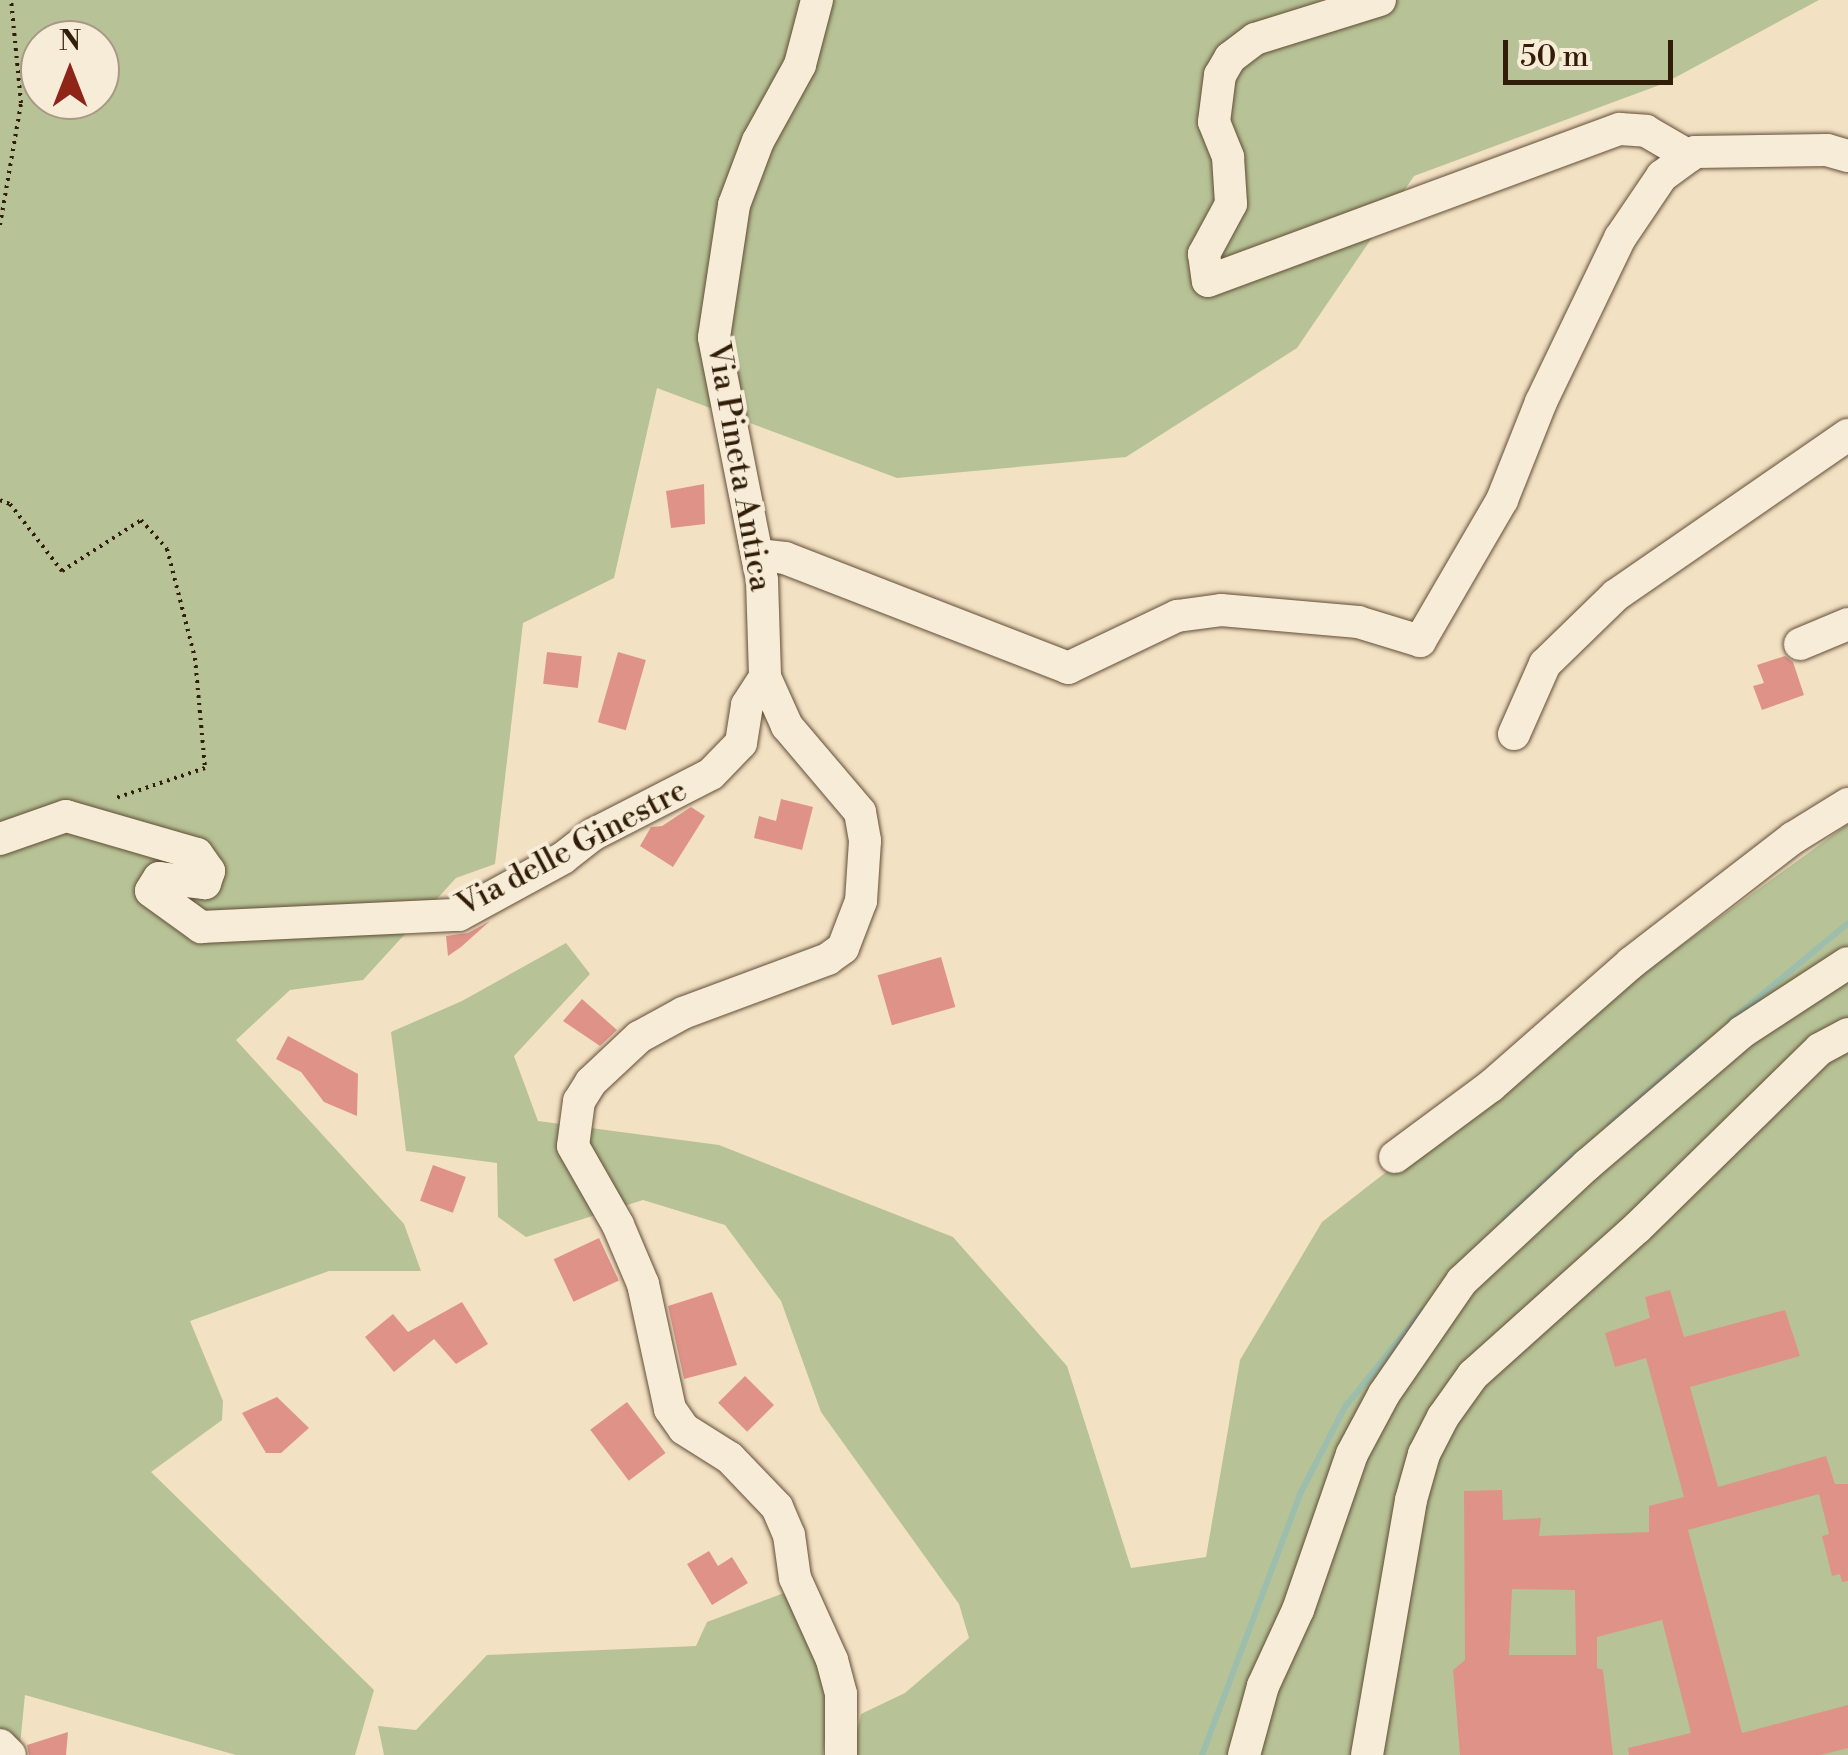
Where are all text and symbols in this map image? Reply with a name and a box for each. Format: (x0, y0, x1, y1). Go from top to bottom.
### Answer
north arrow (20, 20, 120, 120)
scale bar (1508, 20, 1678, 82)
text: N (59, 24, 81, 59)
text: 50 m (1520, 38, 1589, 76)
street label: Via Pineta Antica (698, 340, 780, 594)
street label: Via delle Ginestre (450, 771, 694, 925)

